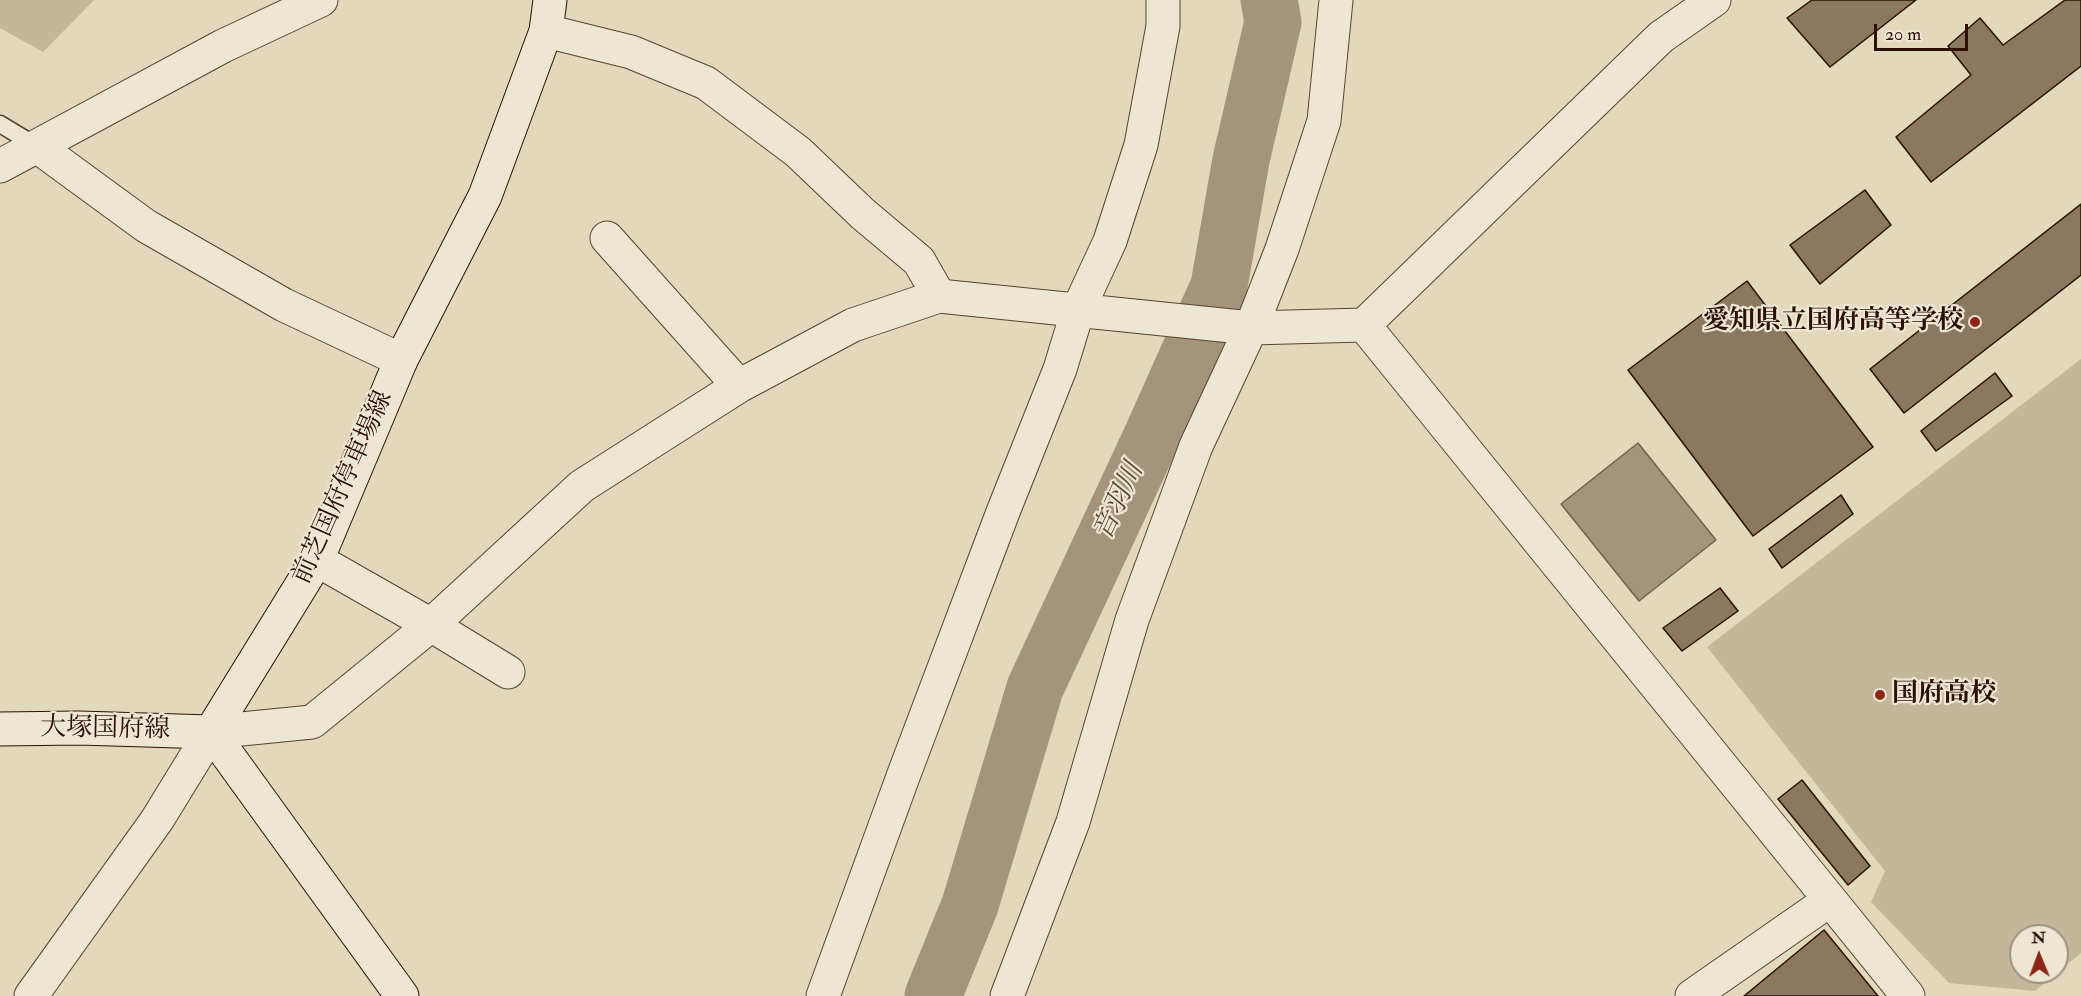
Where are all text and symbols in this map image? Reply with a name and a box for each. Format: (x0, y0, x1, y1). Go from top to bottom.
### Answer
scale bar (1877, 12, 1972, 50)
text: 20 m (1885, 23, 1921, 46)
place label: 愛知県立国府高等学校 (1703, 306, 1963, 338)
marker: 愛知県立国府高等学校 (1968, 315, 1982, 329)
street label: 前芝国府停車場線 (287, 387, 401, 589)
water label: 音羽川 (1088, 458, 1152, 546)
place label: 国府高校 (1892, 679, 1996, 711)
marker: 国府高校 (1873, 688, 1887, 702)
street label: 大塚国府線 (40, 713, 170, 747)
north arrow (2009, 924, 2069, 984)
text: N (2031, 928, 2046, 948)

